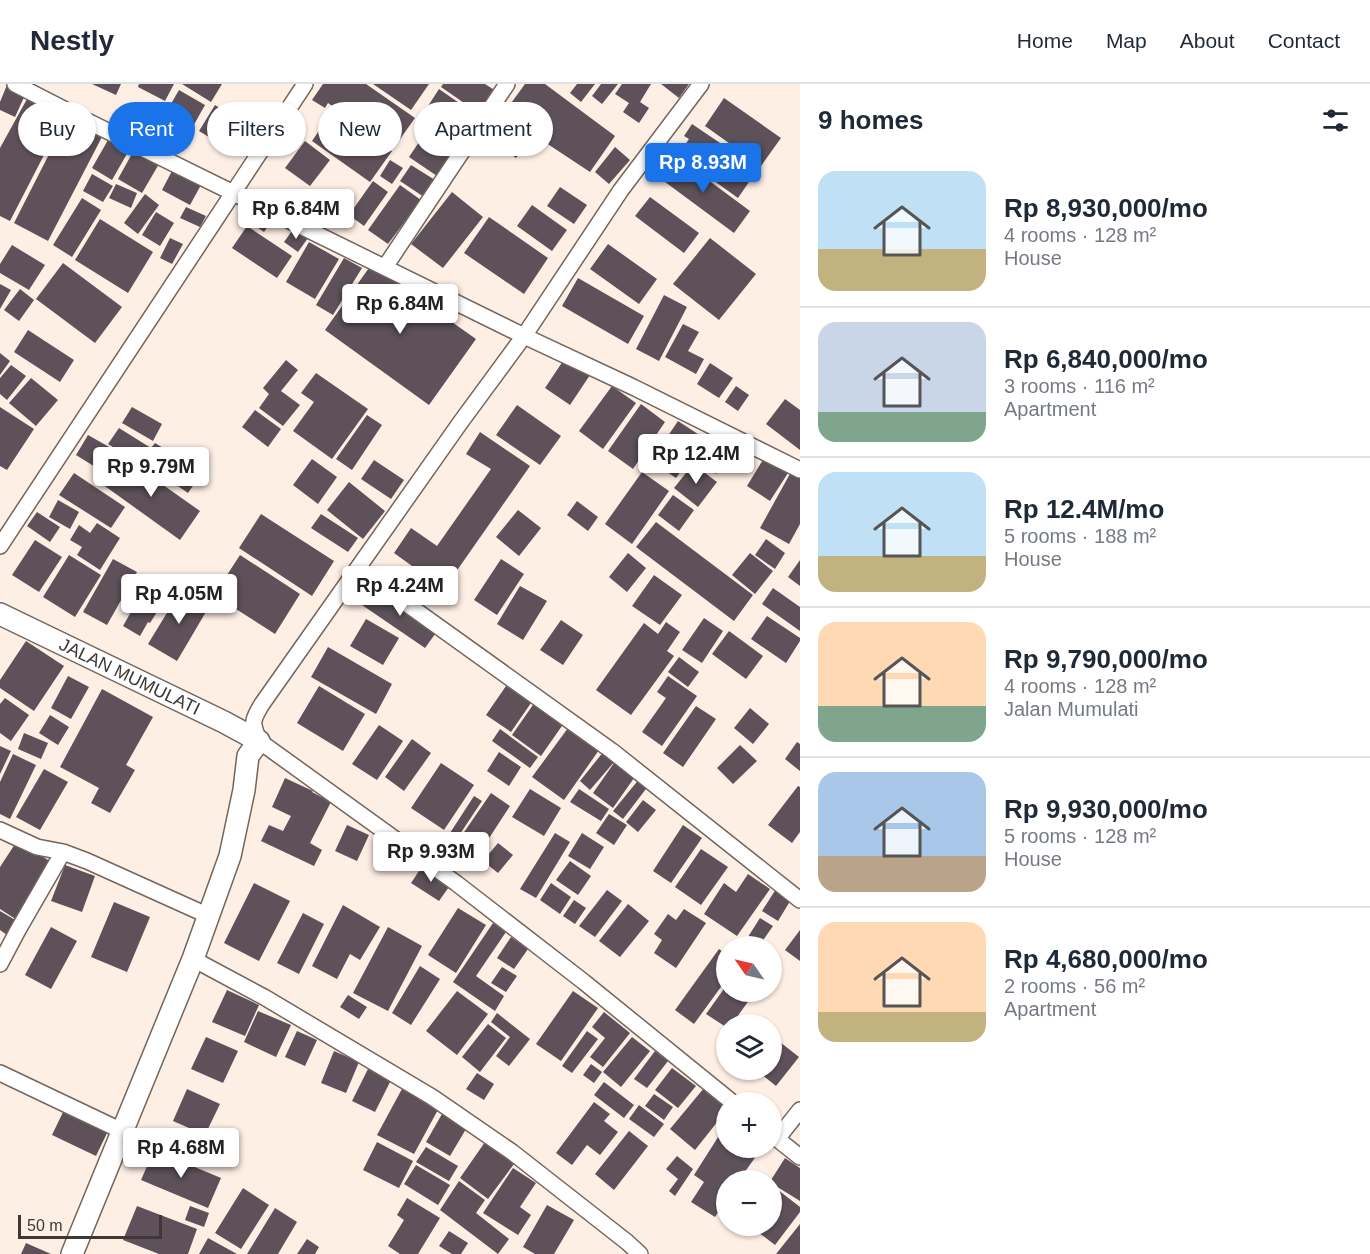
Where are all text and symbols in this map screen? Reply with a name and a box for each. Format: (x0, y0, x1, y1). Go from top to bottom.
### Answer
text: Nestly (30, 25, 114, 56)
text: Home (1017, 29, 1073, 52)
text: Map (1106, 29, 1147, 52)
text: About (1180, 29, 1235, 52)
text: Contact (1268, 29, 1340, 52)
chip: Buy (18, 102, 96, 156)
chip: Rent (108, 102, 195, 156)
chip: Filters (207, 102, 306, 156)
chip: New (318, 102, 402, 156)
chip: Apartment (414, 102, 553, 156)
icon: filters (1319, 104, 1352, 137)
text: 9 homes (818, 105, 924, 135)
pin: Rp 8.93M (641, 143, 765, 194)
text: Rp 8.93M (659, 151, 747, 173)
pin: Rp 6.84M (234, 189, 358, 240)
text: Rp 8,930,000/mo (1004, 193, 1208, 223)
icon: home (866, 195, 938, 267)
text: Rp 6.84M (252, 197, 340, 219)
text: 4 rooms · 128 m² (1004, 224, 1156, 246)
text: House (1004, 247, 1062, 269)
pin: Rp 6.84M (338, 284, 462, 335)
text: Rp 6.84M (356, 292, 444, 314)
text: Rp 6,840,000/mo (1004, 344, 1208, 374)
icon: home (866, 346, 938, 418)
text: 3 rooms · 116 m² (1004, 375, 1155, 397)
text: Apartment (1004, 398, 1096, 420)
pin: Rp 12.4M (634, 434, 758, 485)
text: Rp 12.4M (652, 442, 740, 464)
pin: Rp 9.79M (89, 447, 213, 498)
text: Rp 9.79M (107, 455, 195, 477)
text: Rp 12.4M/mo (1004, 494, 1164, 524)
icon: home (866, 496, 938, 568)
text: 5 rooms · 188 m² (1004, 525, 1156, 547)
text: House (1004, 548, 1062, 570)
pin: Rp 4.24M (338, 566, 462, 617)
pin: Rp 4.05M (117, 574, 241, 625)
text: Rp 4.24M (356, 574, 444, 596)
text: Rp 4.05M (135, 582, 223, 604)
street label: JALAN MUMULATI (56, 634, 203, 719)
text: Rp 9,790,000/mo (1004, 644, 1208, 674)
icon: home (866, 646, 938, 718)
text: 4 rooms · 128 m² (1004, 675, 1156, 697)
text: Jalan Mumulati (1004, 698, 1139, 720)
text: Rp 9,930,000/mo (1004, 794, 1208, 824)
icon: home (866, 796, 938, 868)
text: 5 rooms · 128 m² (1004, 825, 1156, 847)
pin: Rp 9.93M (369, 832, 493, 883)
text: Rp 9.93M (387, 840, 475, 862)
text: House (1004, 848, 1062, 870)
north arrow (716, 936, 782, 1002)
map controls (716, 936, 782, 1236)
text: Rp 4,680,000/mo (1004, 944, 1208, 974)
icon: home (866, 946, 938, 1018)
text: 2 rooms · 56 m² (1004, 975, 1145, 997)
text: Apartment (1004, 998, 1096, 1020)
button: layers (716, 1014, 782, 1080)
button: + (716, 1092, 782, 1158)
pin: Rp 4.68M (119, 1128, 243, 1179)
text: Rp 4.68M (137, 1136, 225, 1158)
button: − (716, 1170, 782, 1236)
scale bar (18, 1212, 162, 1240)
text: 50 m (27, 1217, 63, 1234)

